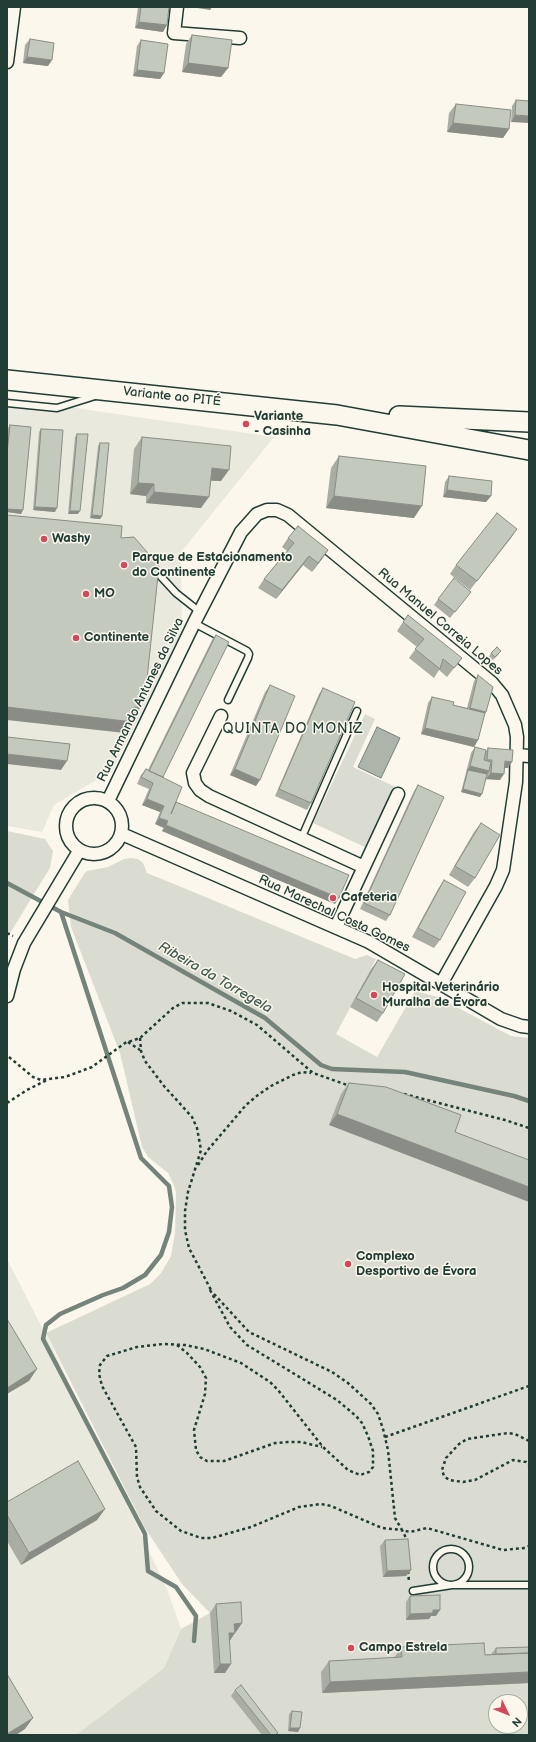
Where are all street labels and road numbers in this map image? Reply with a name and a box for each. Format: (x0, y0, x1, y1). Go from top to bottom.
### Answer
street label: Variante ao PITÉ (122, 384, 222, 410)
street label: Rua Manuel Correia Lopes (374, 565, 506, 679)
street label: Rua Armando Antunes da Silva (94, 615, 188, 785)
street label: Rua Marechal Costa Gomes (256, 872, 412, 956)

